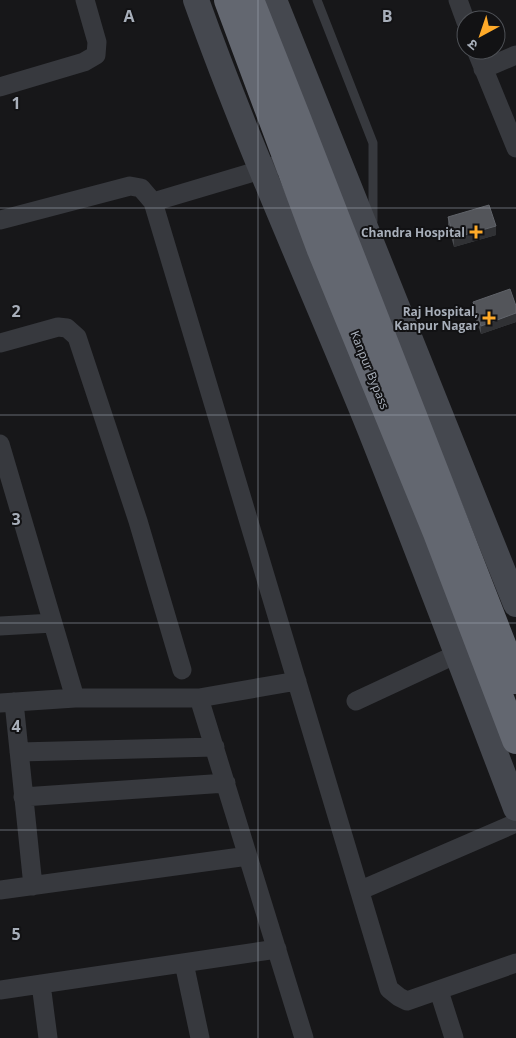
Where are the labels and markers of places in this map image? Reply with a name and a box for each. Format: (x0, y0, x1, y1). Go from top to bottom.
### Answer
place label: Chandra Hospital (361, 224, 465, 241)
marker: Chandra Hospital (469, 225, 483, 239)
place label: Raj Hospital, Kanpur Nagar (394, 303, 479, 334)
marker: Raj Hospital, Kanpur Nagar (482, 311, 496, 325)

